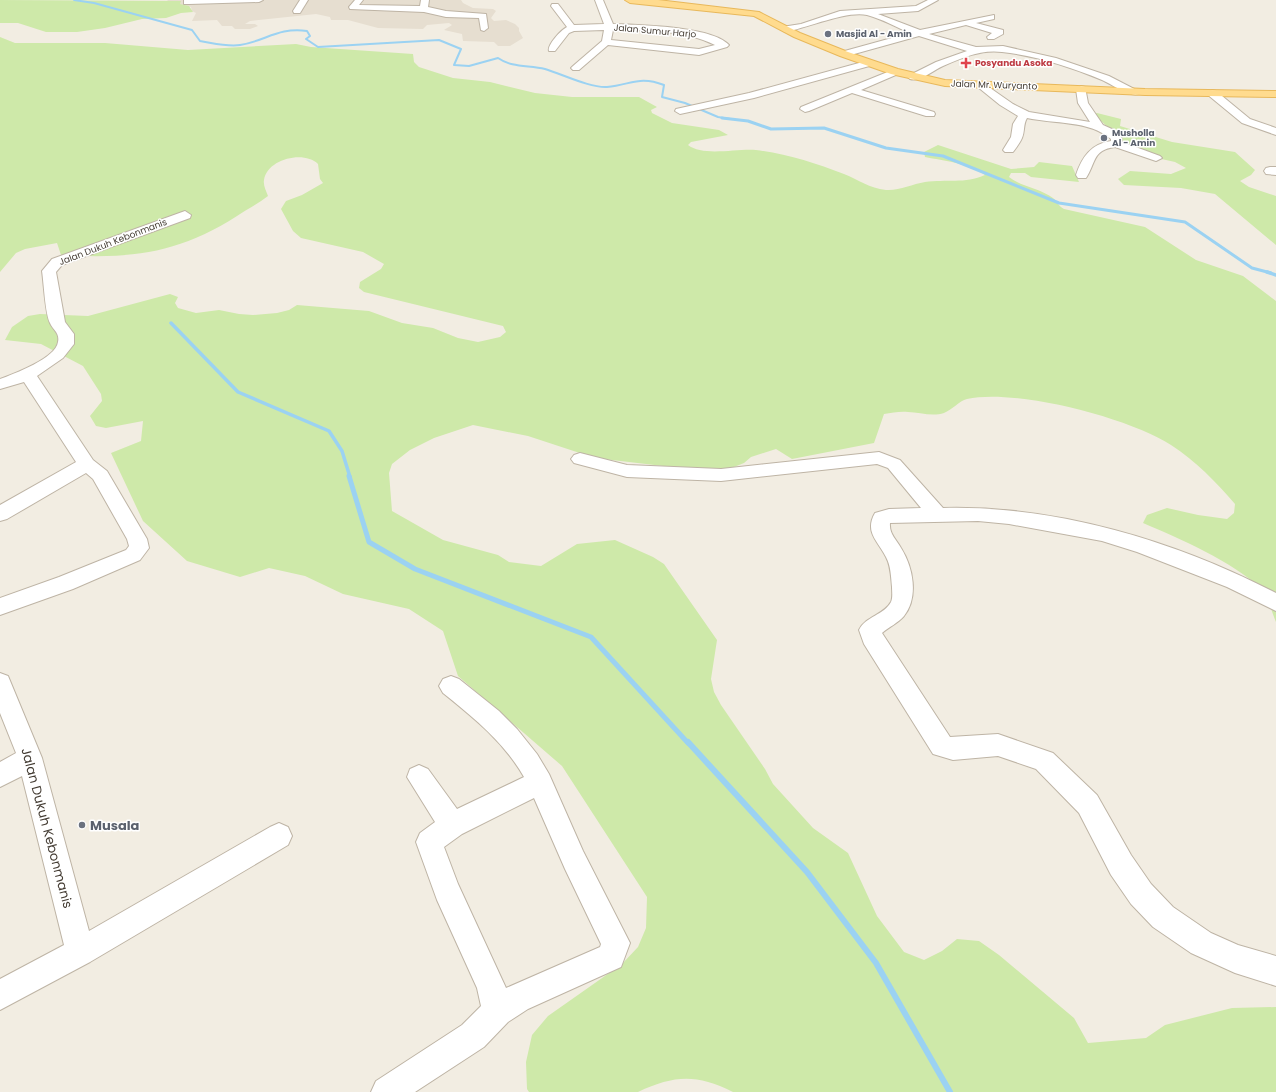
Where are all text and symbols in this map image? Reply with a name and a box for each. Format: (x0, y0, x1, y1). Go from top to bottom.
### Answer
street label: Jalan Sumur Harjo (613, 21, 697, 41)
place label: Masjid Al - Amin (836, 28, 912, 40)
marker: Masjid Al - Amin (823, 29, 833, 39)
marker: Posyandu Asoka (960, 57, 972, 69)
place label: Posyandu Asoka (975, 57, 1052, 69)
street label: Jalan Mr. Wuryanto (951, 77, 1038, 93)
place label: Musholla Al - Amin (1112, 127, 1155, 149)
marker: Musholla Al - Amin (1099, 133, 1109, 143)
street label: Jalan Dukuh Kebonmanis (57, 216, 169, 268)
street label: Jalan Dukuh Kebonmanis (16, 746, 78, 911)
place label: Musala (90, 816, 140, 835)
marker: Musala (77, 820, 87, 830)

